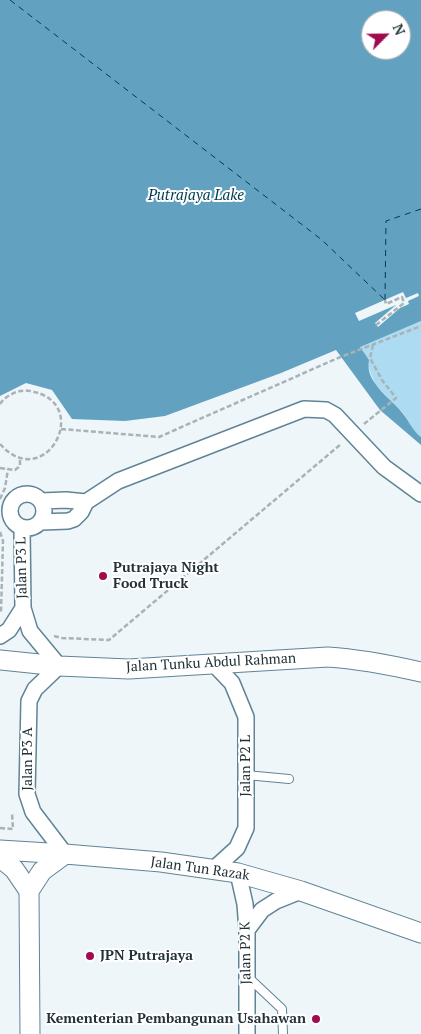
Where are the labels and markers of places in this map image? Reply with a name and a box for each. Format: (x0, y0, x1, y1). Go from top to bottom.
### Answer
place label: Putrajaya Night Food Truck (113, 560, 219, 592)
marker: Putrajaya Night Food Truck (97, 570, 109, 582)
place label: JPN Putrajaya (100, 948, 193, 964)
marker: JPN Putrajaya (84, 950, 96, 962)
place label: Kementerian Pembangunan Usahawan (46, 1011, 306, 1027)
marker: Kementerian Pembangunan Usahawan (310, 1013, 322, 1025)

